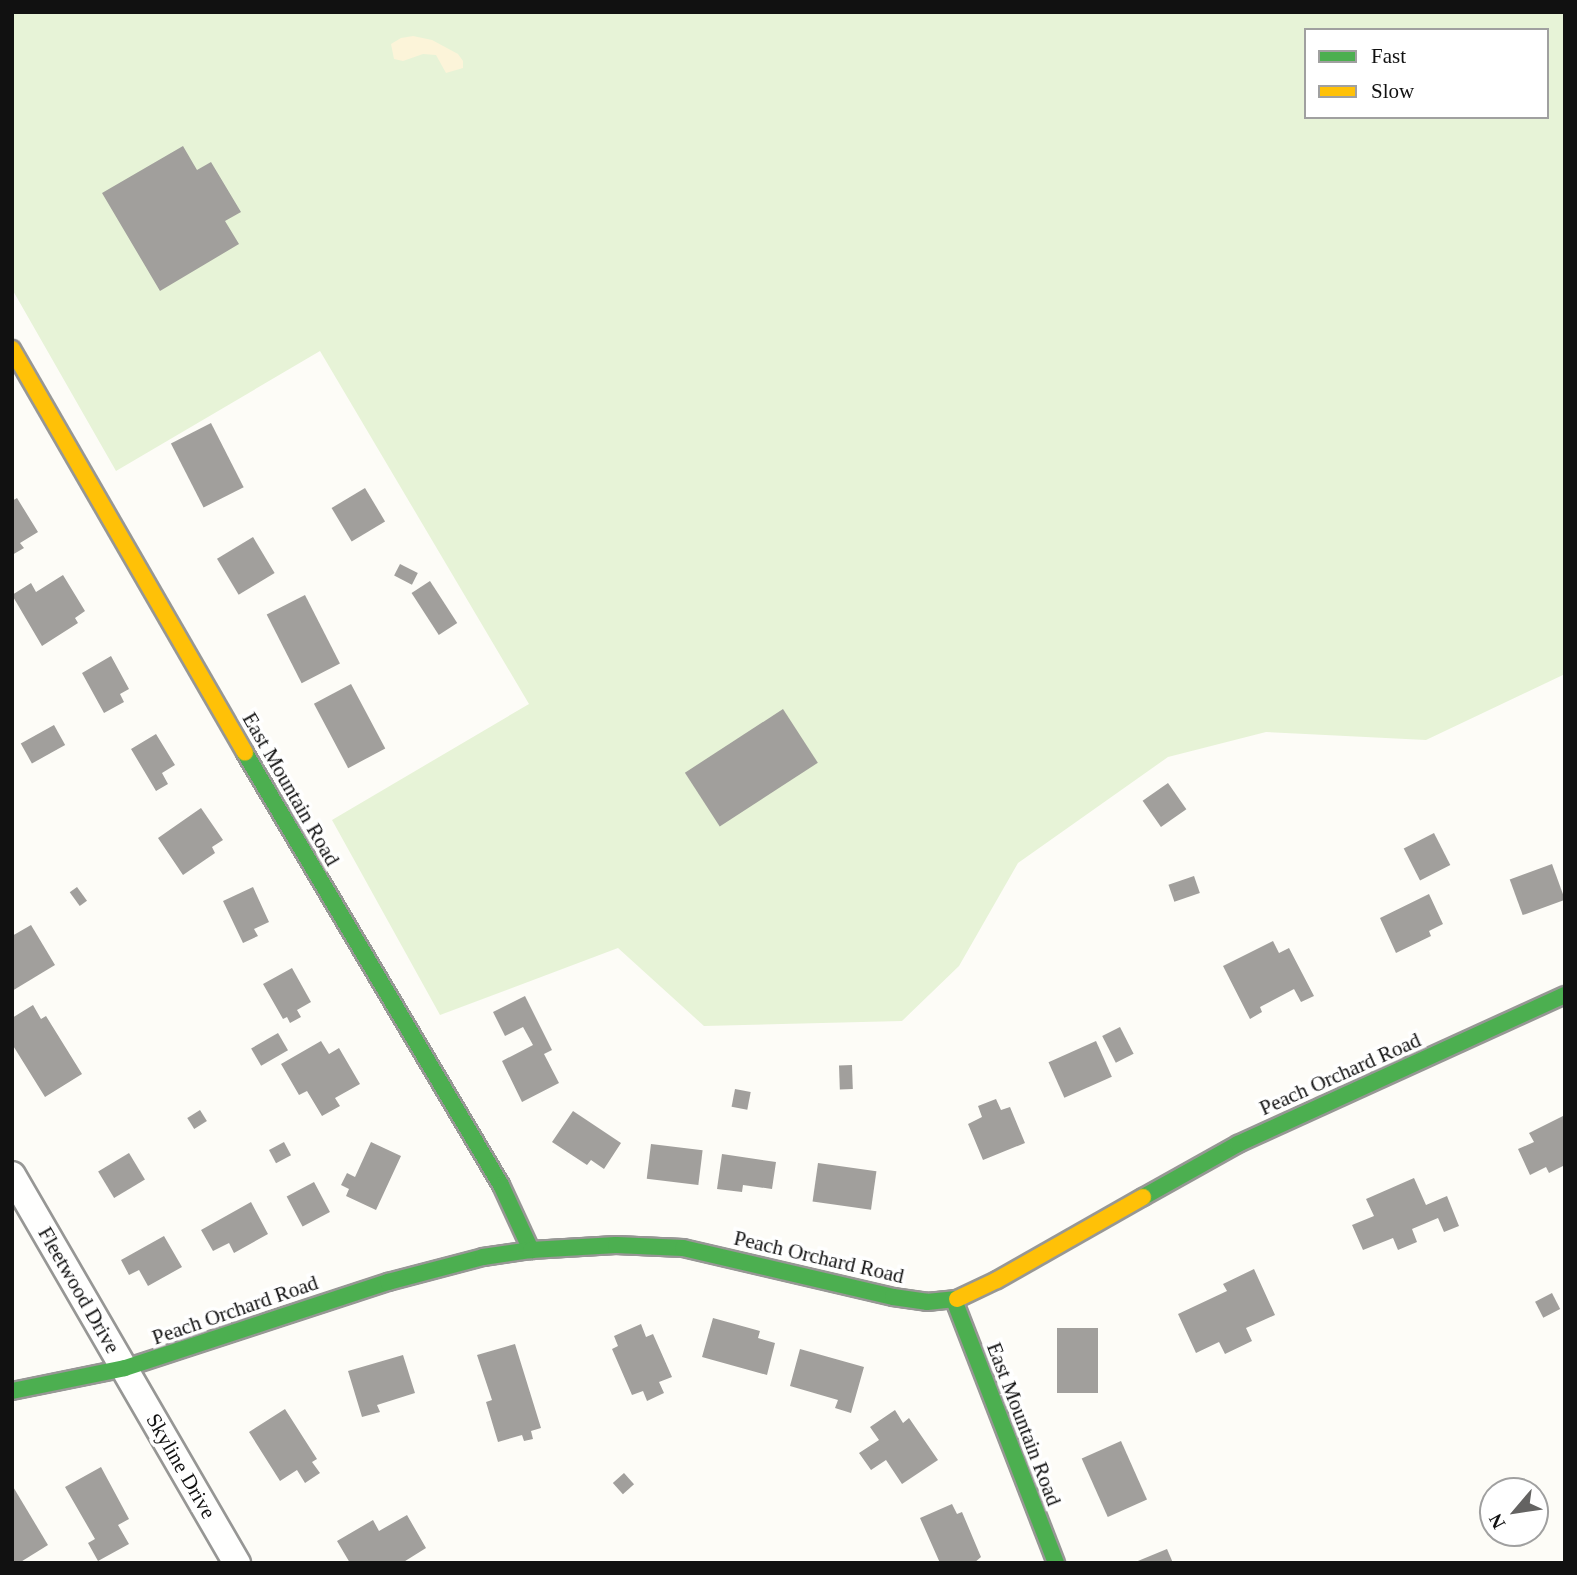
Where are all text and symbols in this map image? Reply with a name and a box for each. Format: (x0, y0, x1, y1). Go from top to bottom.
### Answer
legend (1304, 28, 1549, 119)
text: Fast (1371, 44, 1406, 68)
text: Slow (1371, 79, 1414, 103)
street label: East Mountain Road (237, 708, 345, 870)
street label: Peach Orchard Road (1256, 1027, 1424, 1121)
street label: Fleetwood Drive (33, 1222, 125, 1358)
street label: Peach Orchard Road (732, 1225, 906, 1289)
street label: Peach Orchard Road (149, 1270, 321, 1350)
street label: East Mountain Road (981, 1339, 1067, 1509)
street label: Skyline Drive (141, 1409, 221, 1523)
north arrow (1479, 1477, 1549, 1547)
text: N (1484, 1510, 1509, 1533)

